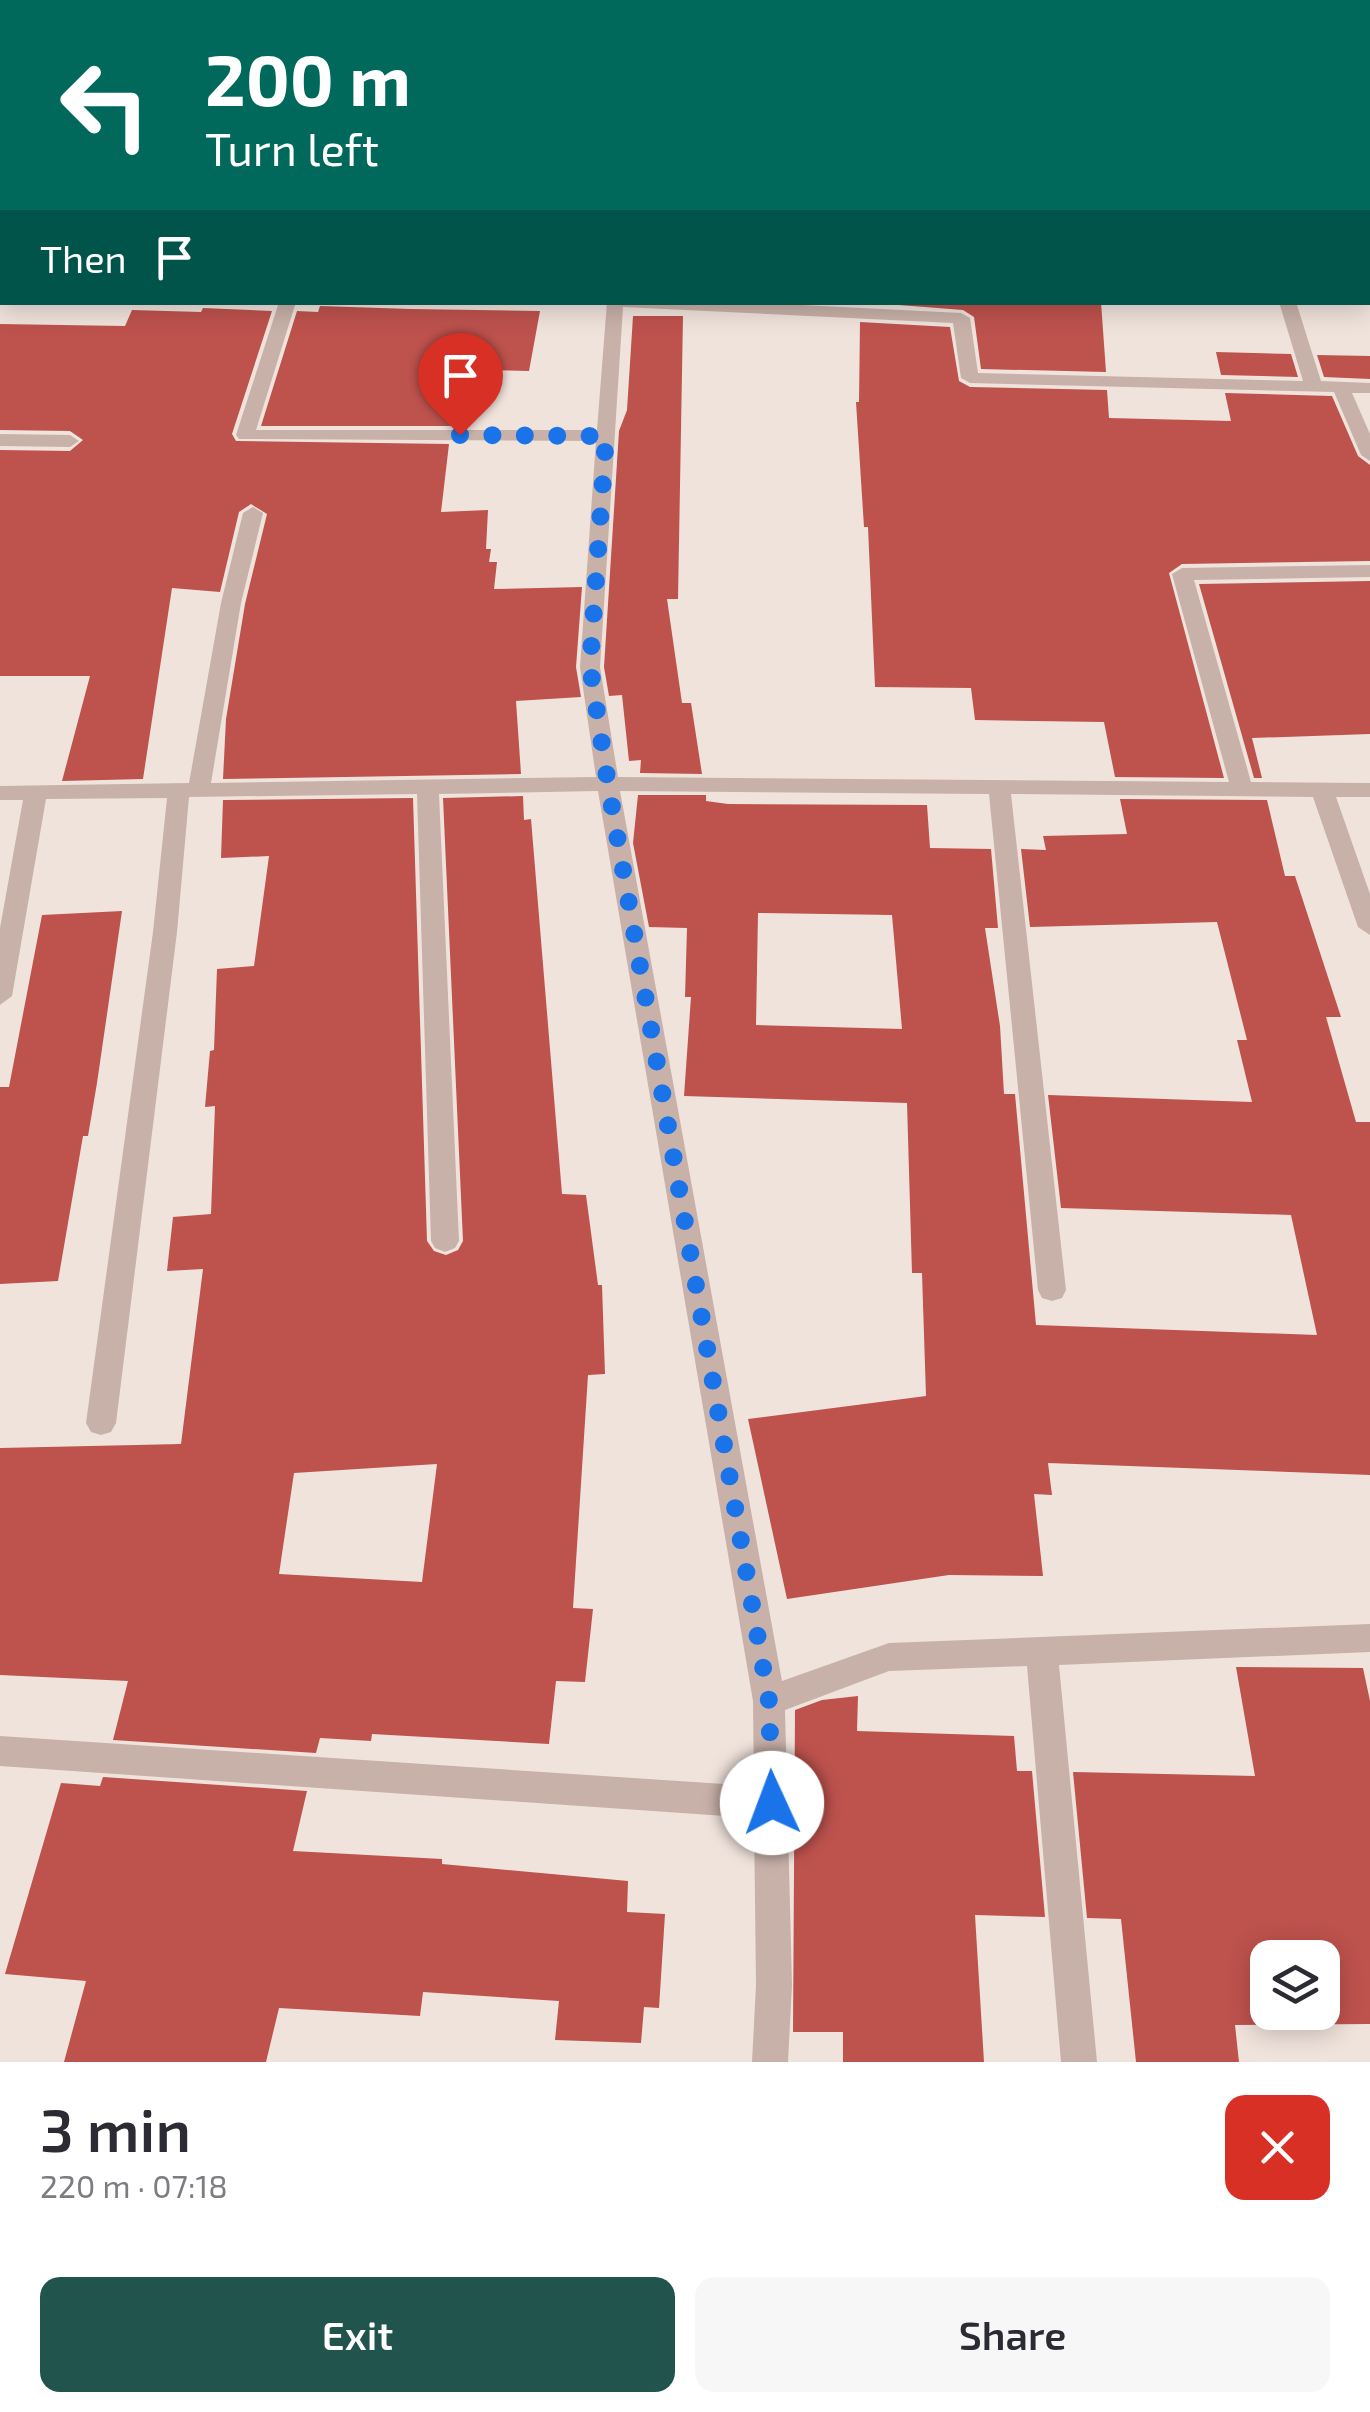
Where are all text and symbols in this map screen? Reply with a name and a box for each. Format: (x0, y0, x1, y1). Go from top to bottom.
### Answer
text: 200 m (205, 36, 411, 120)
icon: left (40, 40, 170, 170)
text: Turn left (205, 121, 379, 175)
icon: arrive (147, 230, 202, 285)
text: Then (40, 235, 127, 281)
pin (418, 333, 503, 436)
icon: arrive (433, 348, 488, 403)
position arrow (720, 1751, 824, 1855)
map controls (1250, 1940, 1340, 2030)
button: layers (1250, 1940, 1340, 2030)
text: 3 min (40, 2092, 191, 2164)
button: close (1225, 2095, 1330, 2200)
text: 220 m · 07:18 (40, 2166, 228, 2204)
button: Exit (40, 2277, 675, 2392)
button: Share (695, 2277, 1330, 2392)

